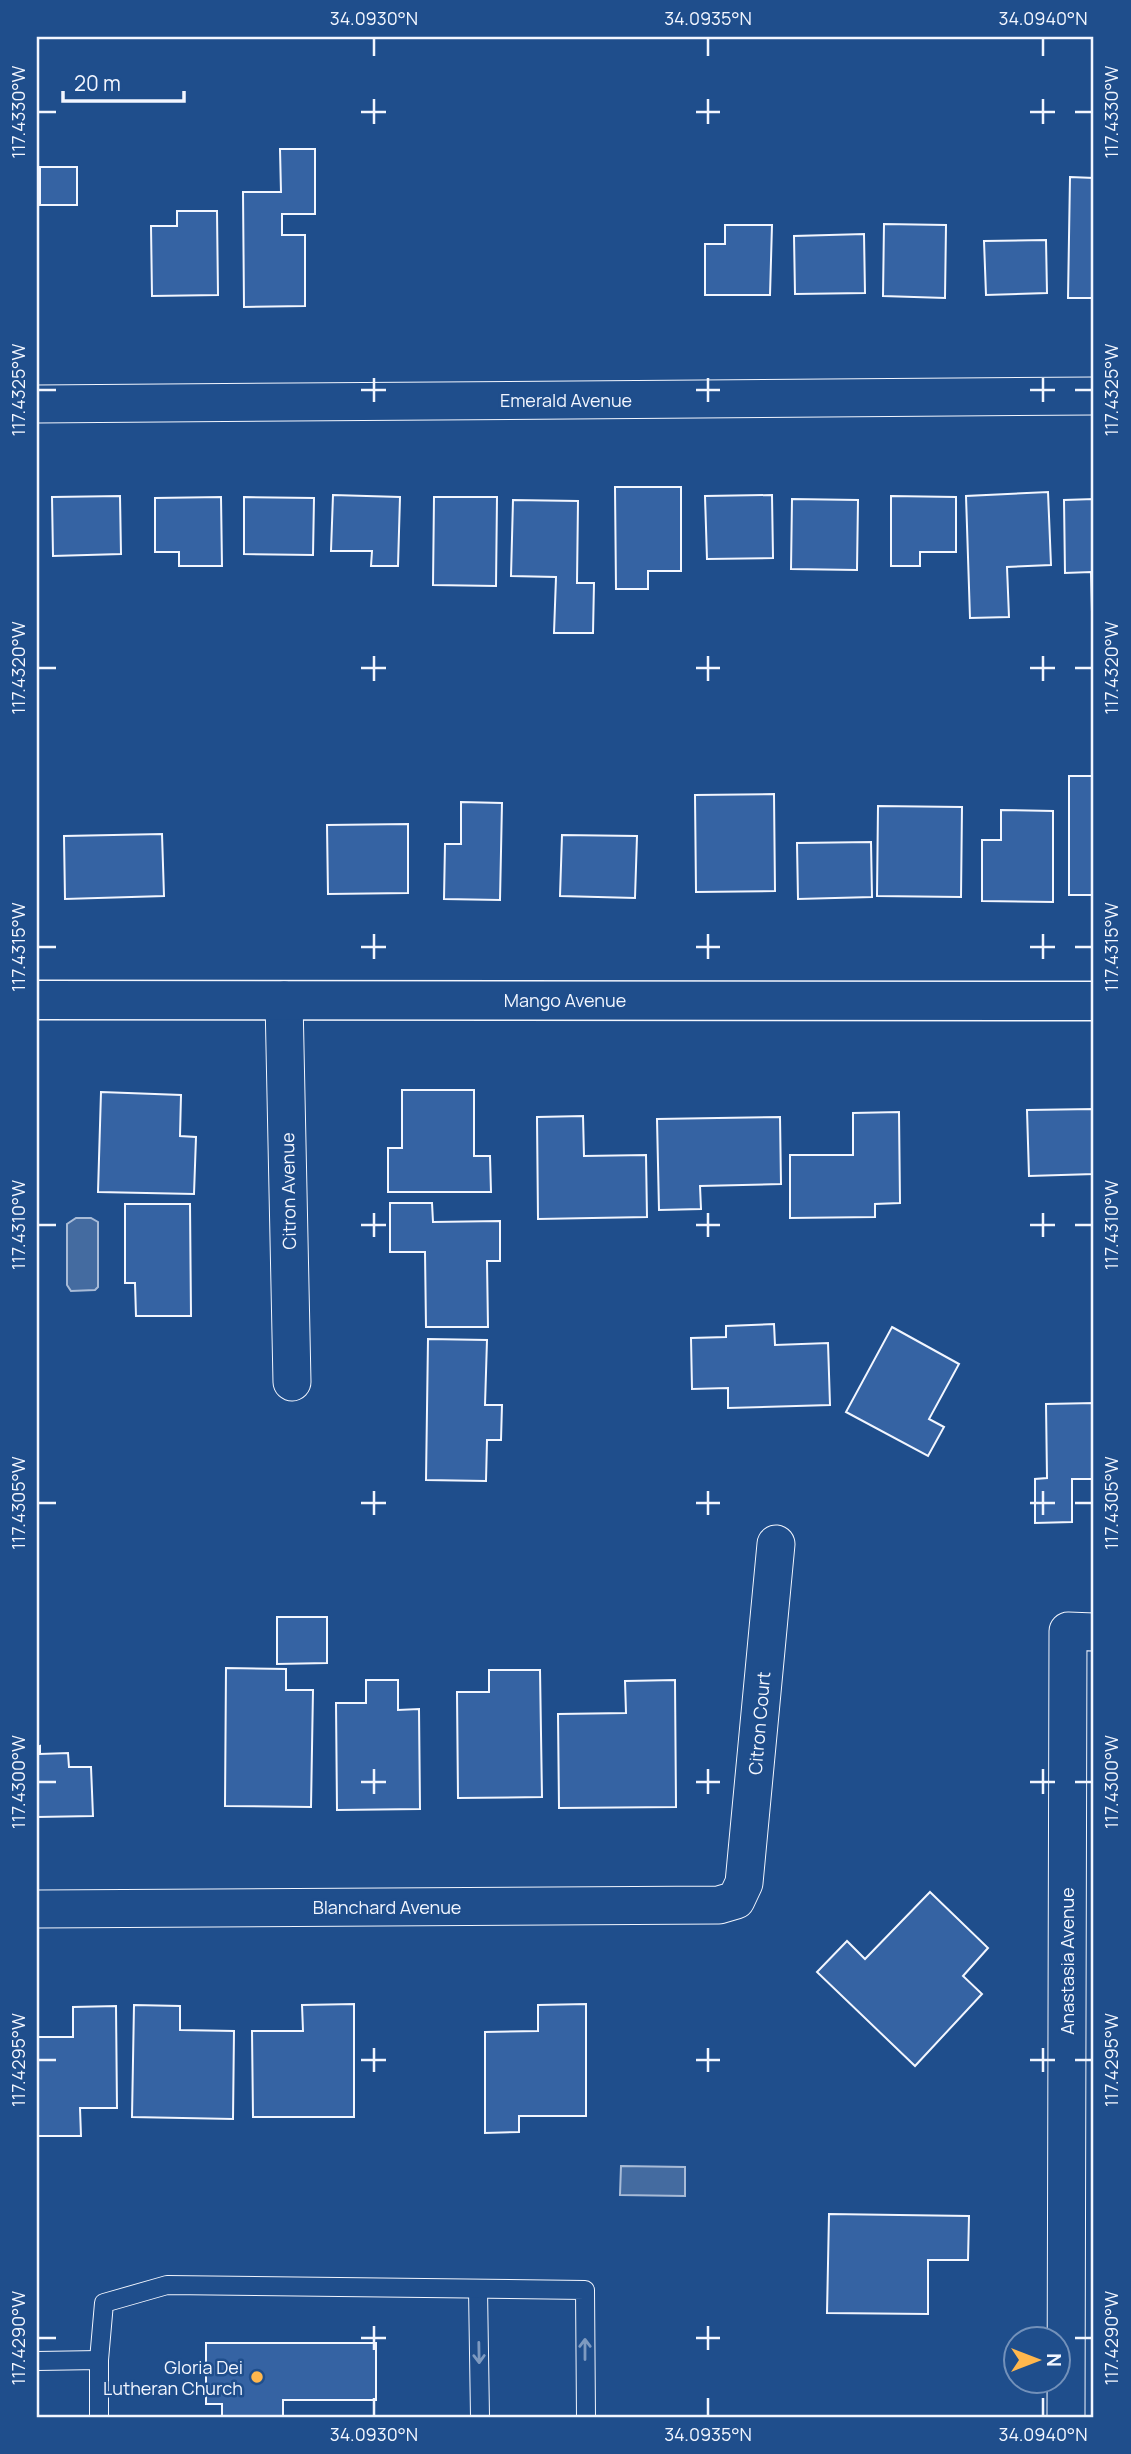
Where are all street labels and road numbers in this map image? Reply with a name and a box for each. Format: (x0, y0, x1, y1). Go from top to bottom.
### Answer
street label: Emerald Avenue (500, 388, 632, 412)
street label: Mango Avenue (504, 988, 626, 1012)
street label: Citron Avenue (275, 1132, 301, 1250)
street label: Citron Court (743, 1670, 775, 1776)
street label: Anastasia Avenue (1055, 1887, 1079, 2035)
street label: Blanchard Avenue (313, 1895, 461, 1919)

